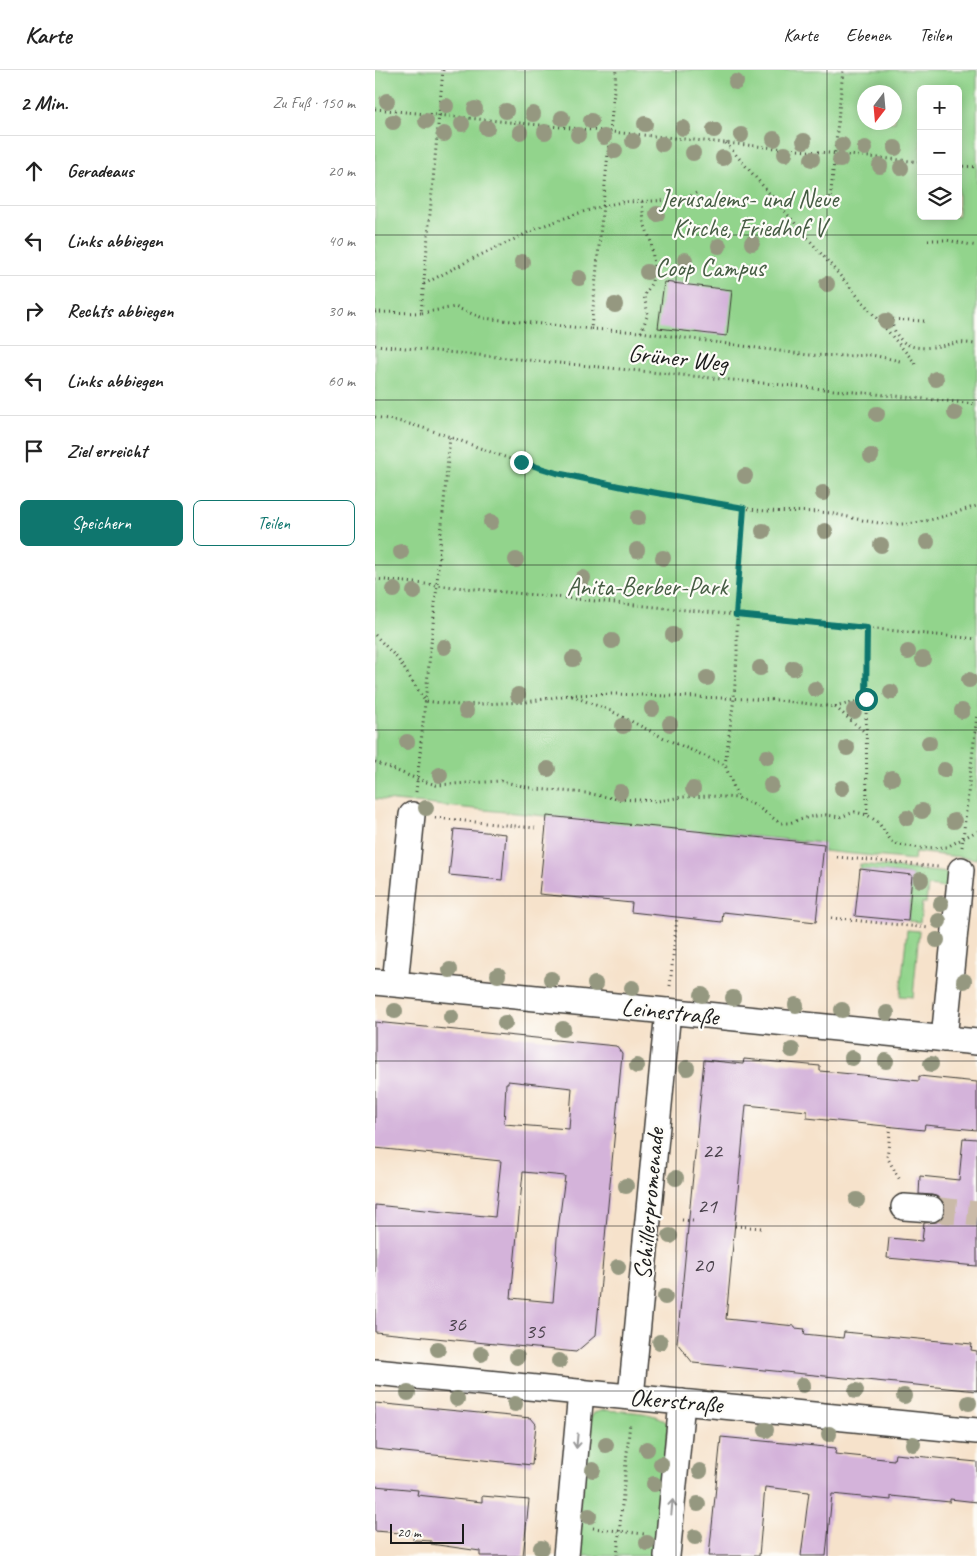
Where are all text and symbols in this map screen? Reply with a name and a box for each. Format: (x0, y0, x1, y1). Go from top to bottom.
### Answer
text: Karte (25, 20, 72, 50)
text: Karte (783, 24, 818, 46)
text: Ebenen (846, 24, 891, 46)
text: Teilen (919, 24, 952, 46)
north arrow (857, 85, 902, 130)
map controls (917, 85, 962, 220)
button: + (917, 85, 962, 130)
text: 2 Min. (20, 90, 68, 116)
text: Zu Fuß · 150 m (272, 93, 355, 113)
button: − (917, 130, 962, 175)
icon: ahead (20, 157, 48, 185)
text: Geradeaus (67, 159, 134, 183)
text: 20 m (328, 161, 355, 181)
button: layers (917, 175, 962, 220)
park label: Jerusalems- und Neue Kirche, Friedhof V (659, 183, 840, 244)
icon: left (20, 227, 48, 255)
text: Links abbiegen (67, 229, 163, 253)
text: 40 m (328, 231, 355, 251)
park label: Coop Campus (655, 252, 767, 284)
icon: right (20, 297, 48, 325)
text: Rechts abbiegen (67, 299, 173, 323)
text: 30 m (328, 301, 355, 321)
street label: Grüner Weg (627, 337, 731, 379)
icon: left (20, 367, 48, 395)
text: Links abbiegen (67, 369, 163, 393)
text: 60 m (328, 371, 355, 391)
icon: arrive (20, 437, 48, 465)
text: Ziel erreicht (67, 439, 147, 463)
route end (510, 451, 533, 474)
button: Speichern (20, 500, 183, 546)
button: Teilen (193, 500, 355, 546)
park label: Anita-Berber-Park (567, 571, 729, 603)
route start (855, 688, 878, 711)
street label: Leinestraße (620, 991, 722, 1033)
street label: Schillerpromenade (626, 1125, 672, 1281)
house number: 22 (702, 1137, 724, 1165)
house number: 21 (697, 1192, 718, 1220)
house number: 20 (693, 1251, 715, 1279)
house number: 36 (446, 1310, 467, 1338)
house number: 35 (525, 1317, 546, 1345)
street label: Okerstraße (628, 1381, 726, 1421)
one-way arrow (572, 1432, 582, 1448)
one-way arrow (667, 1500, 676, 1516)
scale bar (390, 1521, 464, 1544)
text: 20 m (397, 1524, 421, 1541)

